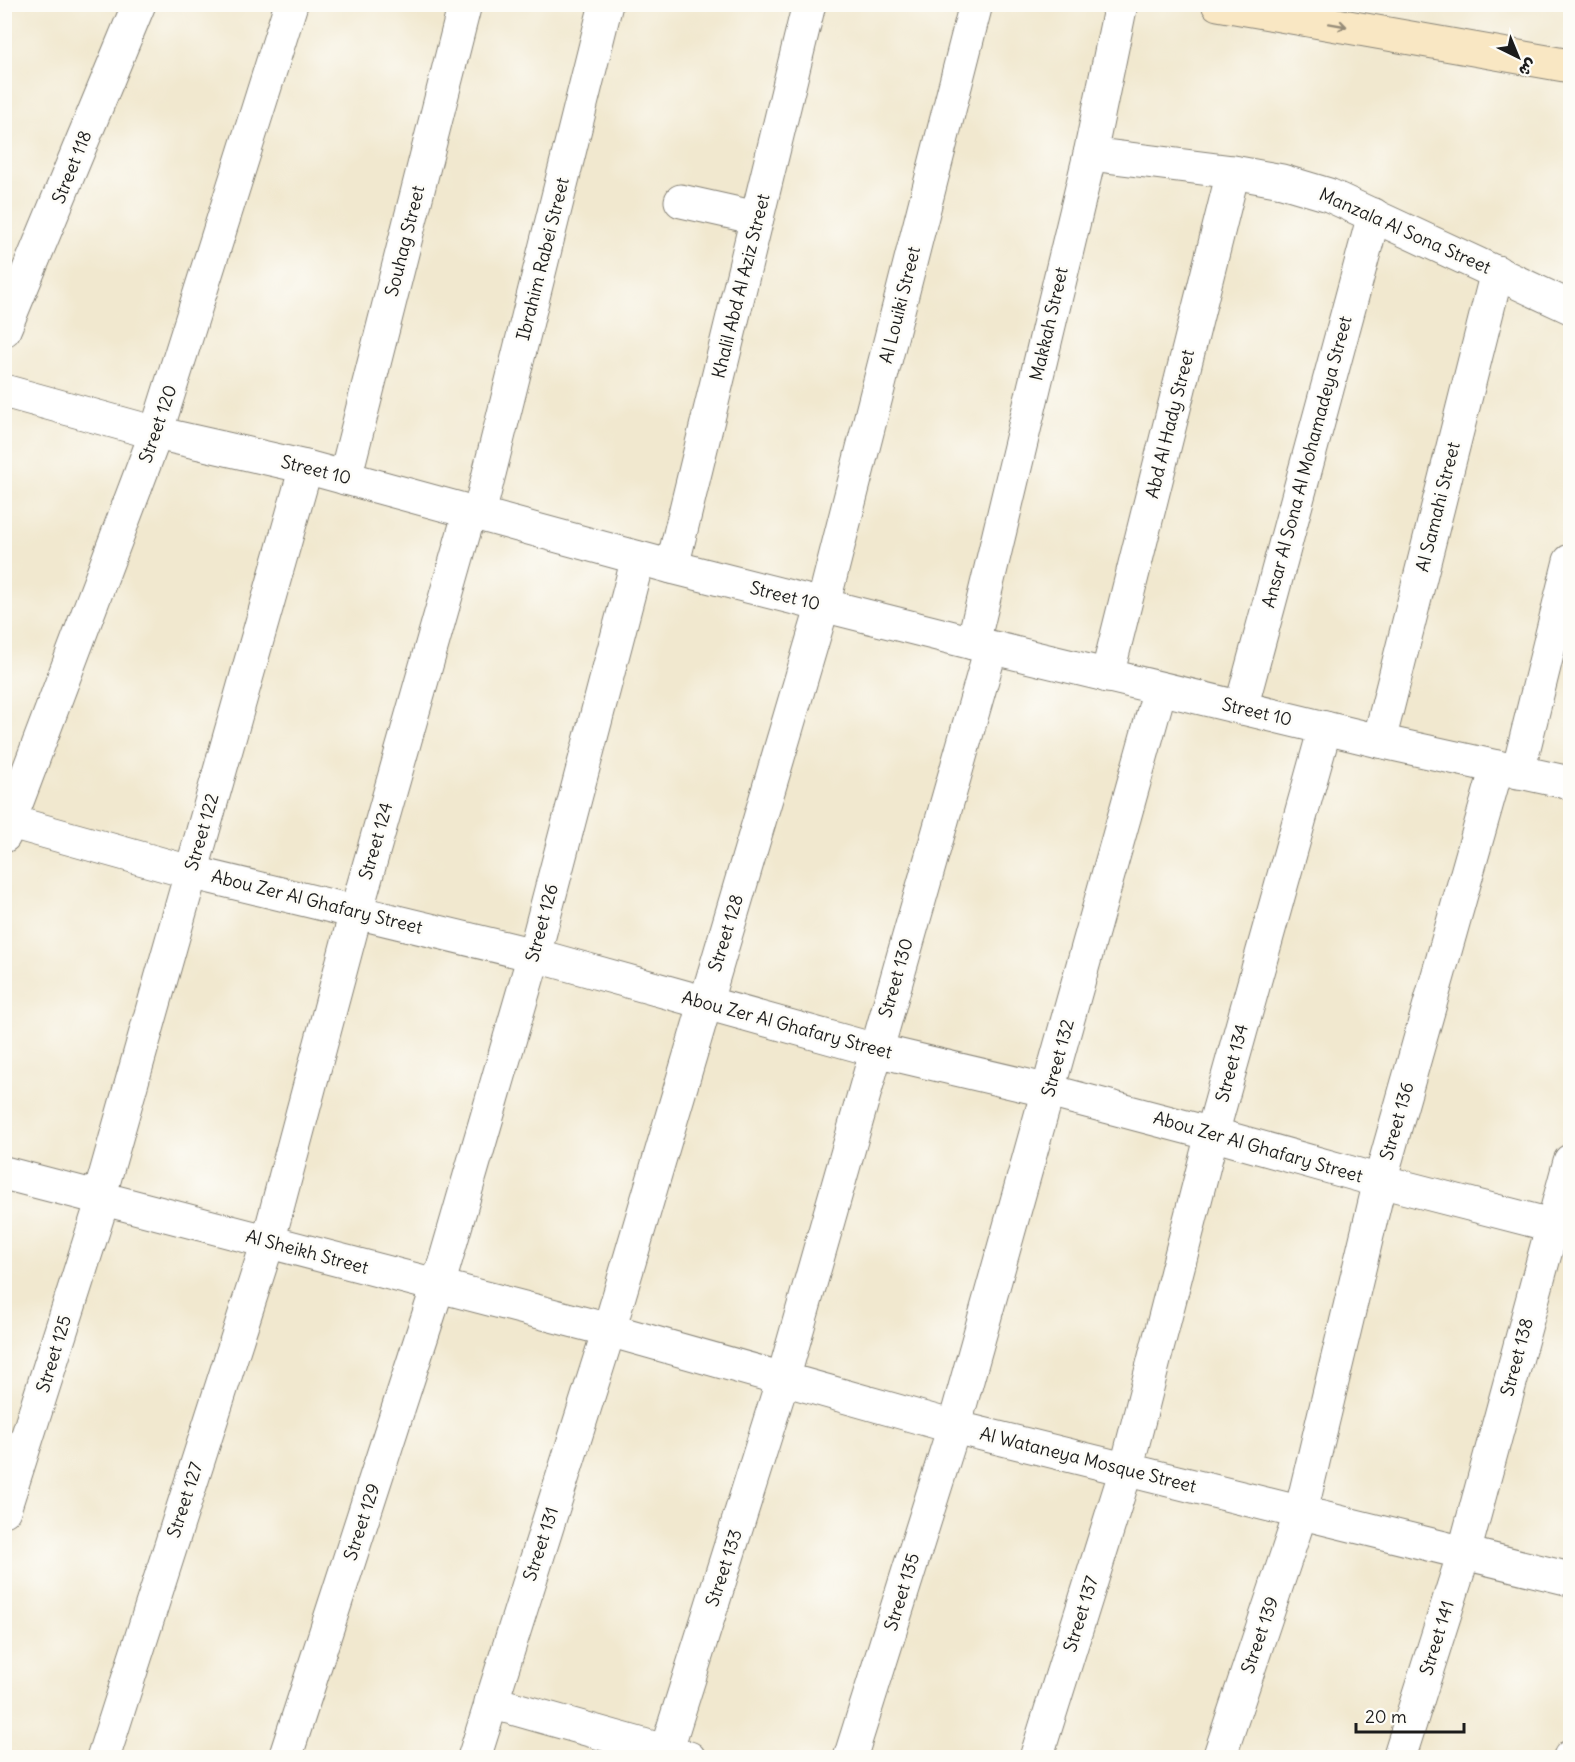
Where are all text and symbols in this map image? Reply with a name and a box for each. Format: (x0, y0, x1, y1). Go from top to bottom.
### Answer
one-way arrow (1328, 20, 1347, 31)
north arrow (1488, 27, 1548, 87)
text: ش (1515, 55, 1541, 81)
street label: Street 118 (46, 127, 97, 207)
street label: Ibrahim Rabei Street (511, 175, 574, 343)
street label: Manzala Al Sona Street (1316, 182, 1495, 279)
street label: Souhag Street (380, 183, 429, 299)
street label: Khalil Abd Al Aziz Street (706, 191, 775, 381)
street label: Al Louiki Street (874, 244, 925, 366)
street label: Makkah Street (1024, 265, 1073, 383)
street label: Ansar Al Sona Al Mohamadeya Street (1256, 313, 1357, 610)
street label: Abd Al Hady Street (1140, 347, 1199, 501)
street label: Street 120 (133, 382, 182, 466)
street label: Al Samahi Street (1410, 440, 1465, 574)
street label: Street 10 (279, 450, 354, 489)
street label: Street 10 (748, 576, 823, 615)
street label: Street 10 (1220, 692, 1294, 731)
street label: Street 122 (180, 790, 224, 873)
street label: Street 124 (354, 800, 398, 882)
street label: Abou Zer Al Ghafary Street (209, 864, 425, 939)
street label: Street 126 (520, 881, 563, 964)
street label: Street 128 (703, 891, 748, 974)
street label: Street 130 (873, 935, 918, 1020)
street label: Abou Zer Al Ghafary Street (680, 985, 895, 1064)
street label: Street 132 (1036, 1016, 1079, 1099)
street label: Street 134 (1210, 1021, 1253, 1105)
street label: Street 136 (1374, 1079, 1419, 1163)
street label: Abou Zer Al Ghafary Street (1151, 1106, 1365, 1187)
street label: Al Sheikh Street (243, 1224, 371, 1279)
street label: Street 125 (31, 1312, 76, 1395)
street label: Street 138 (1495, 1315, 1538, 1399)
street label: Al Wataneya Mosque Street (977, 1421, 1199, 1498)
street label: Street 127 (162, 1459, 208, 1541)
street label: Street 129 (338, 1480, 385, 1563)
street label: Street 131 (518, 1504, 563, 1584)
street label: Street 133 (700, 1526, 747, 1609)
street label: Street 135 (879, 1550, 924, 1633)
street label: Street 137 (1058, 1573, 1103, 1655)
street label: Street 139 (1236, 1593, 1283, 1676)
street label: Street 141 (1414, 1598, 1459, 1678)
scale bar (1356, 1696, 1464, 1734)
text: 20 m (1365, 1705, 1407, 1728)

